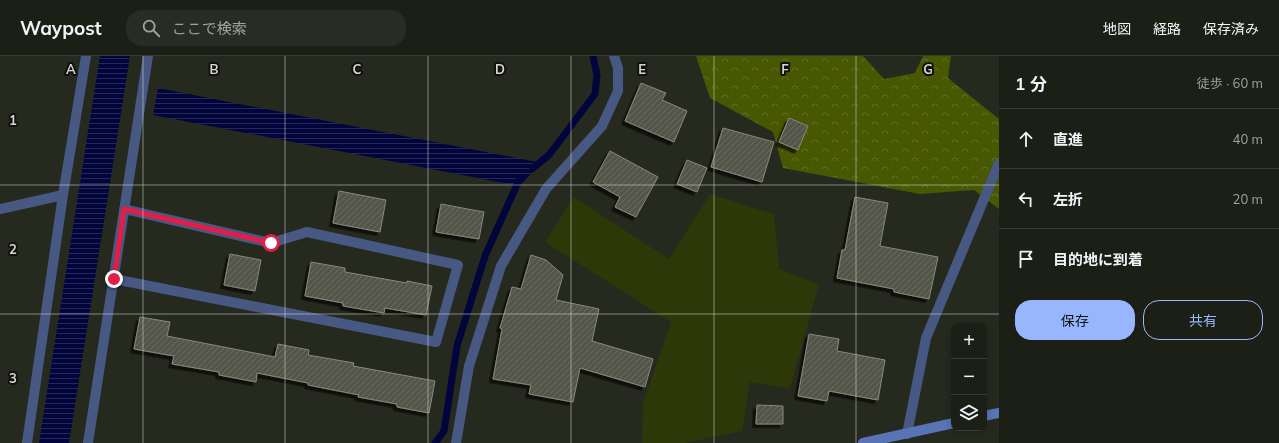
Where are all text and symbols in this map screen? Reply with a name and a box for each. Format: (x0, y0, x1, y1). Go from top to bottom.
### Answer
search box (126, 10, 406, 46)
text: Waypost (20, 16, 102, 40)
icon: search (140, 17, 162, 39)
text: ここで検索 (172, 19, 247, 38)
text: 地図 (1103, 20, 1131, 38)
text: 経路 (1153, 20, 1181, 38)
text: 保存済み (1203, 20, 1259, 38)
text: A (66, 61, 76, 77)
text: B (210, 61, 219, 77)
text: C (353, 61, 362, 77)
text: D (495, 61, 505, 77)
text: E (638, 61, 646, 77)
text: F (781, 61, 789, 77)
text: G (923, 61, 933, 77)
text: 1 分 (1015, 73, 1047, 94)
text: 徒歩 · 60 m (1197, 75, 1263, 91)
text: 1 (9, 112, 17, 128)
icon: ahead (1015, 128, 1037, 150)
text: 直進 (1053, 130, 1083, 149)
text: 40 m (1233, 131, 1263, 147)
icon: left (1015, 188, 1037, 210)
text: 左折 (1053, 190, 1083, 209)
text: 20 m (1233, 191, 1263, 207)
route start (262, 234, 280, 252)
text: 2 (9, 241, 17, 257)
icon: arrive (1015, 248, 1037, 270)
text: 目的地に到着 (1053, 250, 1143, 269)
route end (105, 270, 123, 288)
button: 保存 (1015, 300, 1135, 340)
button: 共有 (1143, 300, 1263, 340)
map controls (951, 323, 987, 431)
button: + (951, 323, 987, 359)
button: − (951, 359, 987, 395)
text: 3 (9, 370, 17, 386)
button: layers (951, 395, 987, 431)

